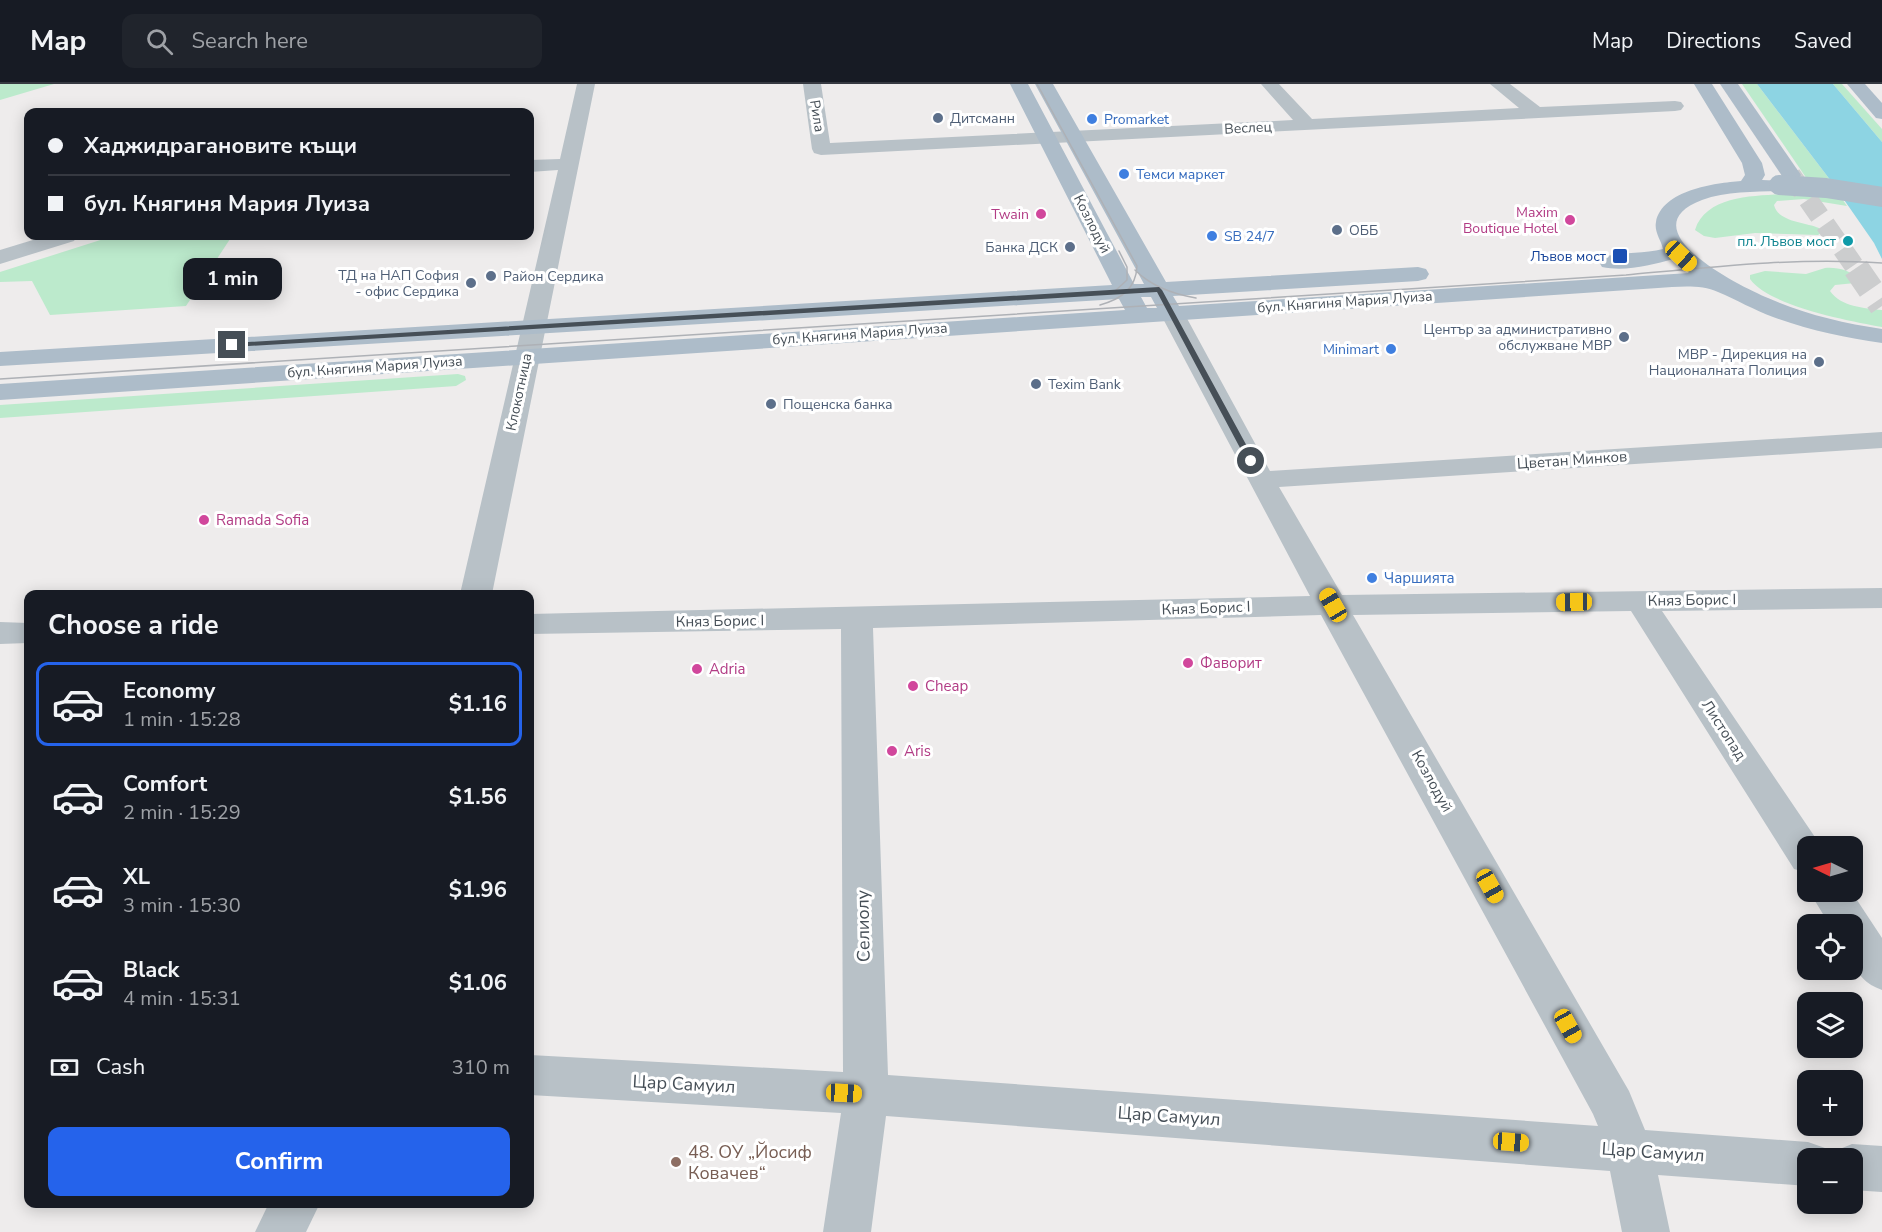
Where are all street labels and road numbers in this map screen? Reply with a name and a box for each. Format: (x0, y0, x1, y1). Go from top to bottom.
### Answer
street label: Рила (805, 98, 829, 134)
street label: Веслец (1224, 117, 1272, 139)
street label: Козлодуй (1069, 191, 1115, 257)
street label: бул. Княгиня Мария Луиза (1257, 286, 1433, 318)
street label: бул. Княгиня Мария Луиза (772, 318, 948, 350)
street label: бул. Княгиня Мария Луиза (287, 351, 463, 383)
street label: Клокотница (502, 352, 536, 432)
street label: Цветан Минков (1516, 446, 1628, 474)
street label: Княз Борис I (1648, 589, 1736, 611)
street label: Княз Борис I (1161, 596, 1251, 620)
street label: Княз Борис I (676, 610, 764, 632)
street label: Листопад (1697, 696, 1751, 764)
street label: Козлодуй (1407, 746, 1457, 816)
street label: Селиолу (850, 889, 876, 962)
street label: Цар Самуил (632, 1069, 736, 1099)
street label: Цар Самуил (1117, 1100, 1221, 1132)
street label: Цар Самуил (1601, 1136, 1705, 1168)

